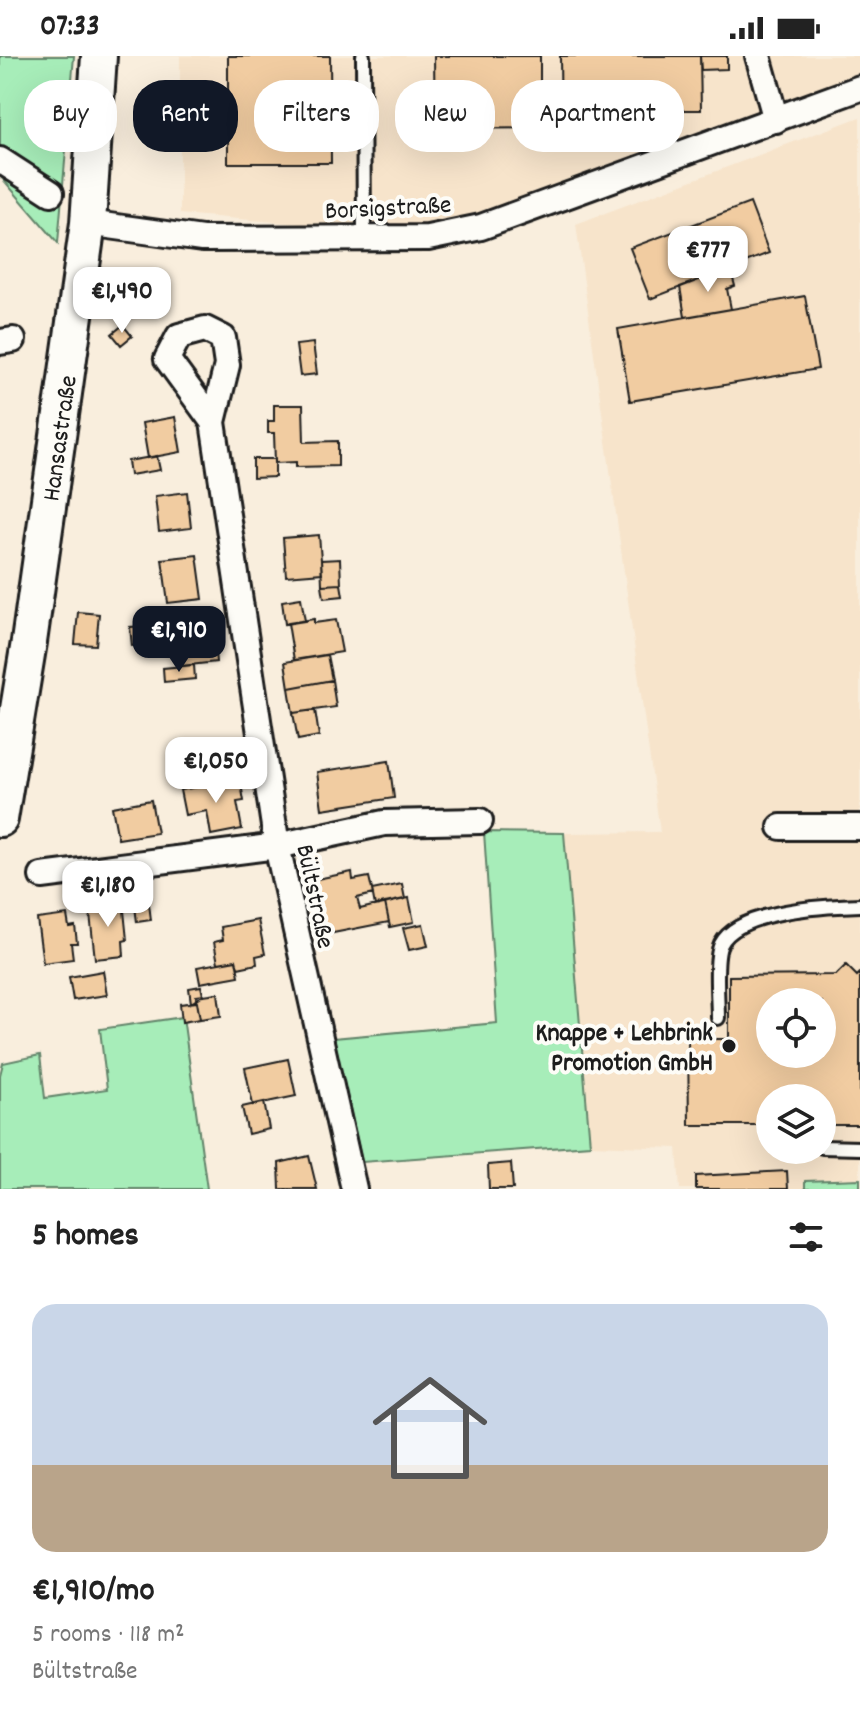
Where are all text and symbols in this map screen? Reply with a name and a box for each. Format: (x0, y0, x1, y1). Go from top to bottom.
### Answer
text: 07:33 (40, 7, 99, 50)
chip: Buy (24, 80, 117, 152)
chip: Rent (133, 80, 238, 152)
chip: Filters (254, 80, 379, 152)
chip: New (395, 80, 495, 152)
chip: Apartment (511, 80, 684, 152)
street label: Borsigstraße (324, 188, 452, 231)
pin: €777 (661, 226, 755, 294)
text: €777 (686, 233, 730, 270)
pin: €1,490 (57, 267, 187, 335)
text: €1,490 (91, 274, 153, 311)
street label: Hansastraße (34, 373, 89, 504)
pin: €1,910 (114, 606, 244, 674)
text: €1,910 (151, 613, 207, 650)
pin: €1,050 (151, 737, 281, 805)
text: €1,050 (183, 744, 249, 781)
street label: Bültstraße (285, 841, 343, 952)
pin: €1,180 (43, 861, 173, 929)
text: €1,180 (80, 868, 136, 905)
map controls (756, 988, 836, 1164)
button: locate (756, 988, 836, 1068)
place label: Knappe + Lehbrink Promotion GmbH (535, 1016, 713, 1083)
marker: Knappe + Lehbrink Promotion GmbH (720, 1037, 738, 1055)
button: layers (756, 1084, 836, 1164)
text: 5 homes (32, 1213, 139, 1262)
icon: filters (784, 1215, 828, 1259)
icon: home (358, 1356, 502, 1500)
text: €1,910/mo (32, 1568, 155, 1617)
text: 5 rooms · 118 m² (32, 1617, 185, 1654)
text: Bültstraße (32, 1654, 137, 1691)

